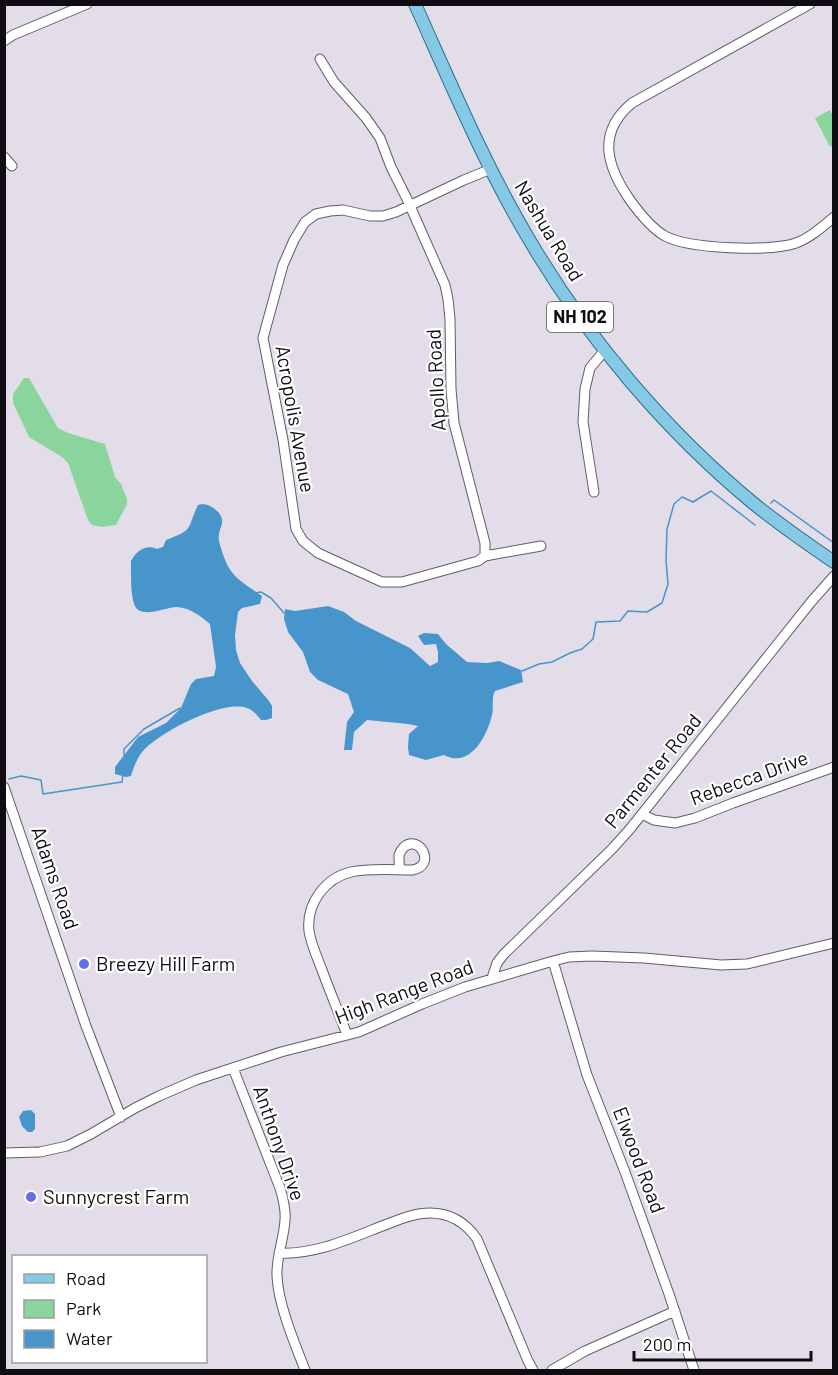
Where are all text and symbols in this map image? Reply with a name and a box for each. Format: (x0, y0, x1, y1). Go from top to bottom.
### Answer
street label: Nashua Road (510, 176, 589, 285)
road number: NH 102 (547, 302, 613, 332)
street label: Apollo Road (420, 328, 450, 432)
street label: Acropolis Avenue (271, 343, 321, 494)
street label: Parmenter Road (599, 708, 706, 832)
street label: Rebecca Drive (686, 745, 811, 810)
street label: Adams Road (27, 823, 85, 932)
place label: Breezy Hill Farm (96, 951, 235, 975)
street label: High Range Road (331, 954, 476, 1029)
marker: Breezy Hill Farm (77, 957, 91, 971)
street label: Anthony Drive (249, 1082, 311, 1203)
street label: Elwood Road (609, 1103, 671, 1216)
place label: Sunnycrest Farm (43, 1184, 189, 1208)
marker: Sunnycrest Farm (24, 1190, 38, 1204)
legend (12, 1255, 207, 1363)
text: Road (66, 1267, 106, 1289)
text: Park (66, 1297, 101, 1319)
scale bar (634, 1324, 811, 1362)
text: Water (66, 1327, 113, 1349)
text: 200 m (643, 1333, 691, 1355)

